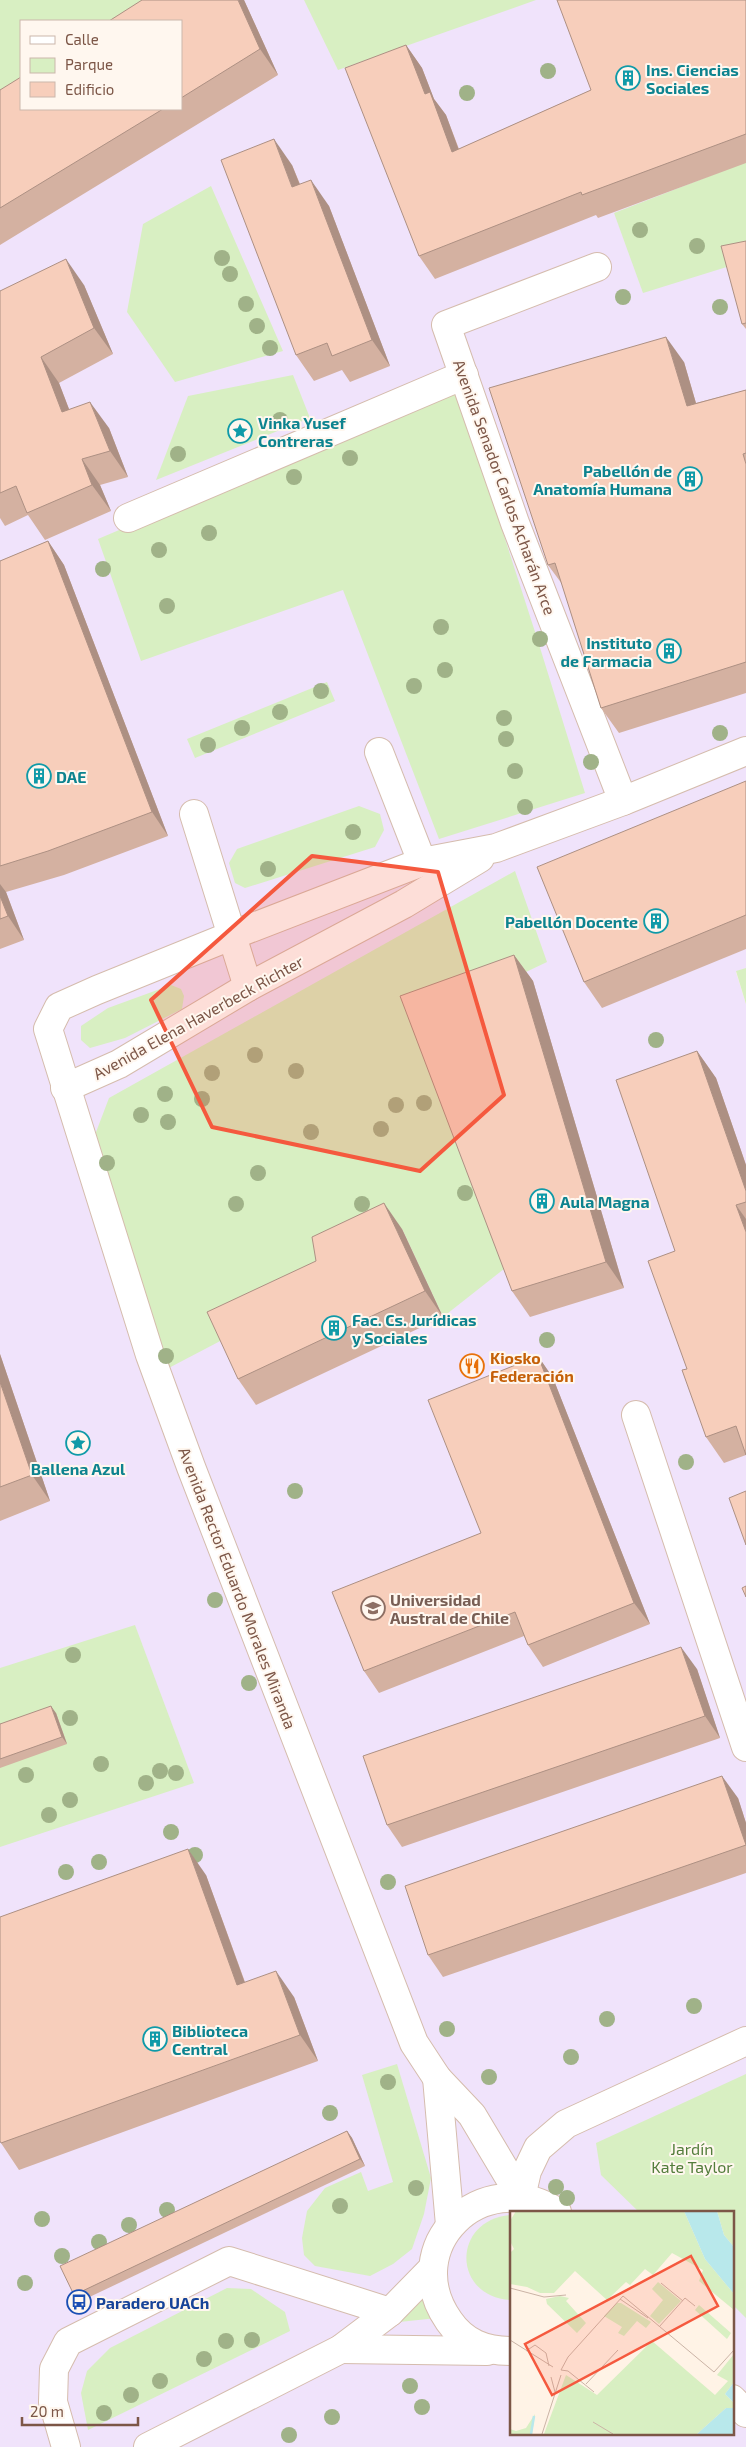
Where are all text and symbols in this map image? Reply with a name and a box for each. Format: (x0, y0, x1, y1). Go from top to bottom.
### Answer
legend (20, 20, 182, 110)
text: Calle (65, 30, 99, 48)
text: Parque (65, 55, 113, 73)
place label: Ins. Ciencias Sociales (646, 60, 739, 97)
building icon: Ins. Ciencias Sociales (615, 65, 641, 91)
text: Edificio (65, 80, 114, 98)
street label: Avenida Senador Carlos Acharán Arce (450, 357, 560, 617)
place label: Vinka Yusef Contreras (258, 413, 346, 450)
place icon: Vinka Yusef Contreras (227, 418, 253, 444)
place label: Pabellón de Anatomía Humana (533, 461, 672, 498)
building icon: Pabellón de Anatomía Humana (677, 466, 703, 492)
place label: Instituto de Farmacia (561, 633, 652, 670)
building icon: Instituto de Farmacia (656, 638, 682, 664)
building icon: DAE (26, 763, 52, 789)
place label: DAE (56, 767, 87, 786)
building icon: Pabellón Docente (643, 908, 669, 934)
place label: Pabellón Docente (505, 912, 638, 931)
street label: Avenida Elena Haverbeck Richter (90, 951, 307, 1083)
building icon: Aula Magna (529, 1188, 555, 1214)
place label: Aula Magna (560, 1192, 650, 1211)
place label: Fac. Cs. Jurídicas y Sociales (352, 1310, 477, 1348)
building icon: Fac. Cs. Jurídicas y Sociales (321, 1315, 347, 1341)
place label: Kiosko Federación (490, 1348, 574, 1385)
restaurant icon: Kiosko Federación (459, 1353, 485, 1379)
place icon: Ballena Azul (65, 1430, 91, 1456)
street label: Avenida Rector Eduardo Morales Miranda (175, 1444, 301, 1732)
place label: Ballena Azul (31, 1459, 126, 1478)
place label: Universidad Austral de Chile (390, 1590, 509, 1627)
school or university icon: Universidad Austral de Chile (360, 1595, 386, 1621)
place label: Biblioteca Central (172, 2021, 248, 2058)
building icon: Biblioteca Central (142, 2026, 168, 2052)
park label: Jardín Kate Taylor (651, 2139, 733, 2176)
inset map (510, 2211, 734, 2434)
bus stop icon: Paradero UACh (66, 2289, 92, 2315)
place label: Paradero UACh (96, 2293, 209, 2312)
scale bar (22, 2394, 139, 2426)
text: 20 m (30, 2402, 64, 2420)

